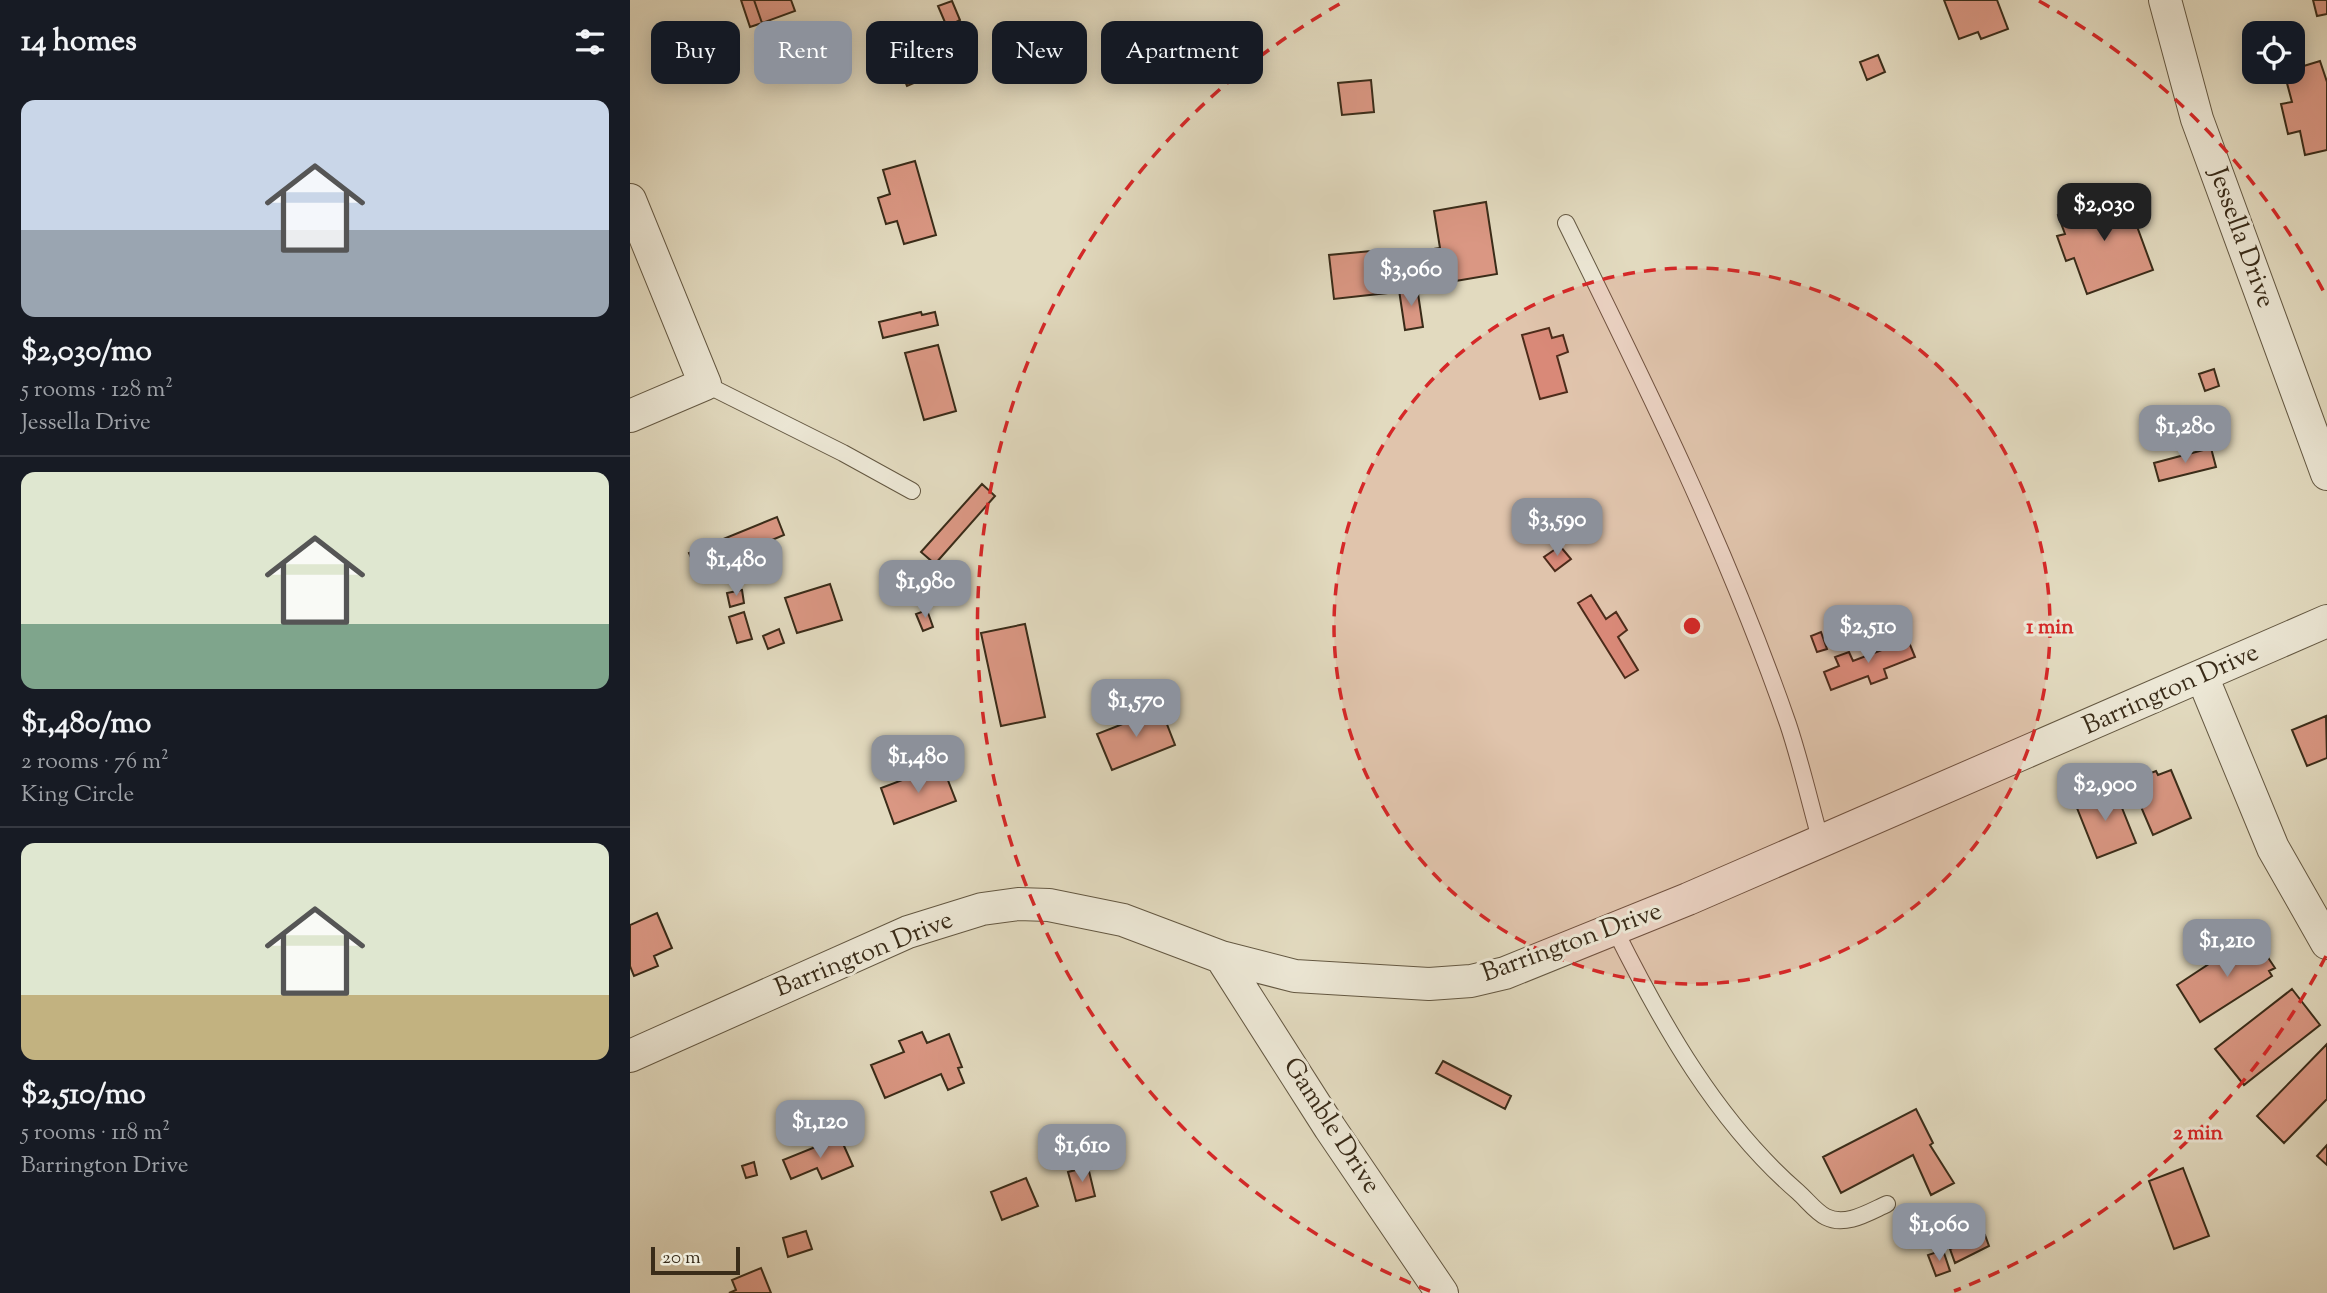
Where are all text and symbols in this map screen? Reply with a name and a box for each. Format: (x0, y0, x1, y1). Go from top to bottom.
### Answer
text: 14 homes (21, 21, 137, 64)
chip: Buy (651, 21, 740, 84)
chip: Rent (754, 21, 852, 84)
chip: Filters (866, 21, 978, 84)
chip: New (992, 21, 1087, 84)
chip: Apartment (1101, 21, 1263, 84)
map controls (2242, 21, 2305, 84)
button: locate (2242, 21, 2305, 84)
icon: filters (571, 23, 609, 61)
icon: home (252, 145, 378, 271)
street label: Jessella Drive (2198, 161, 2283, 313)
pin: $2,030 (2047, 184, 2161, 243)
text: $2,030 (2073, 189, 2135, 222)
pin: $3,060 (1354, 248, 1468, 308)
text: $3,060 (1380, 254, 1442, 287)
text: $2,030/mo (21, 331, 152, 374)
text: 5 rooms · 128 m² (21, 374, 173, 407)
pin: $1,280 (2128, 406, 2242, 465)
text: Jessella Drive (21, 407, 151, 440)
text: $1,280 (2155, 411, 2215, 444)
pin: $3,590 (1500, 498, 1614, 558)
text: $3,590 (1528, 504, 1586, 537)
icon: home (252, 517, 378, 643)
pin: $1,480 (679, 538, 793, 598)
text: $1,480 (705, 544, 767, 577)
pin: $1,980 (868, 560, 982, 620)
text: $1,980 (895, 566, 955, 599)
pin: $2,510 (1811, 606, 1925, 665)
text: $2,510 (1840, 611, 1896, 644)
text: 1 min (2026, 613, 2074, 643)
centre of rings (1680, 614, 1704, 638)
street label: Barrington Drive (2077, 635, 2265, 745)
pin: $1,570 (1079, 680, 1193, 739)
text: $1,570 (1107, 685, 1165, 718)
text: $1,480/mo (21, 703, 151, 746)
pin: $1,480 (861, 736, 975, 795)
text: $1,480 (887, 741, 949, 774)
text: 2 rooms · 76 m² (21, 746, 169, 779)
pin: $2,900 (2048, 764, 2162, 823)
text: $2,900 (2073, 769, 2137, 802)
text: King Circle (21, 779, 134, 812)
icon: home (252, 888, 378, 1014)
street label: Barrington Drive (1477, 893, 1667, 993)
street label: Barrington Drive (769, 902, 959, 1008)
pin: $1,210 (2170, 920, 2284, 979)
text: $1,210 (2199, 925, 2255, 958)
street label: Gamble Drive (1273, 1051, 1389, 1201)
text: $2,510/mo (21, 1074, 146, 1117)
pin: $1,120 (763, 1100, 877, 1160)
text: $1,120 (792, 1106, 848, 1139)
text: 5 rooms · 118 m² (21, 1117, 170, 1150)
text: 2 min (2173, 1119, 2224, 1149)
pin: $1,610 (1025, 1124, 1139, 1184)
text: $1,610 (1054, 1130, 1110, 1163)
text: Barrington Drive (21, 1150, 188, 1183)
pin: $1,060 (1882, 1204, 1996, 1263)
text: $1,060 (1909, 1209, 1969, 1242)
scale bar (651, 1244, 740, 1276)
text: 20 m (662, 1245, 701, 1272)

